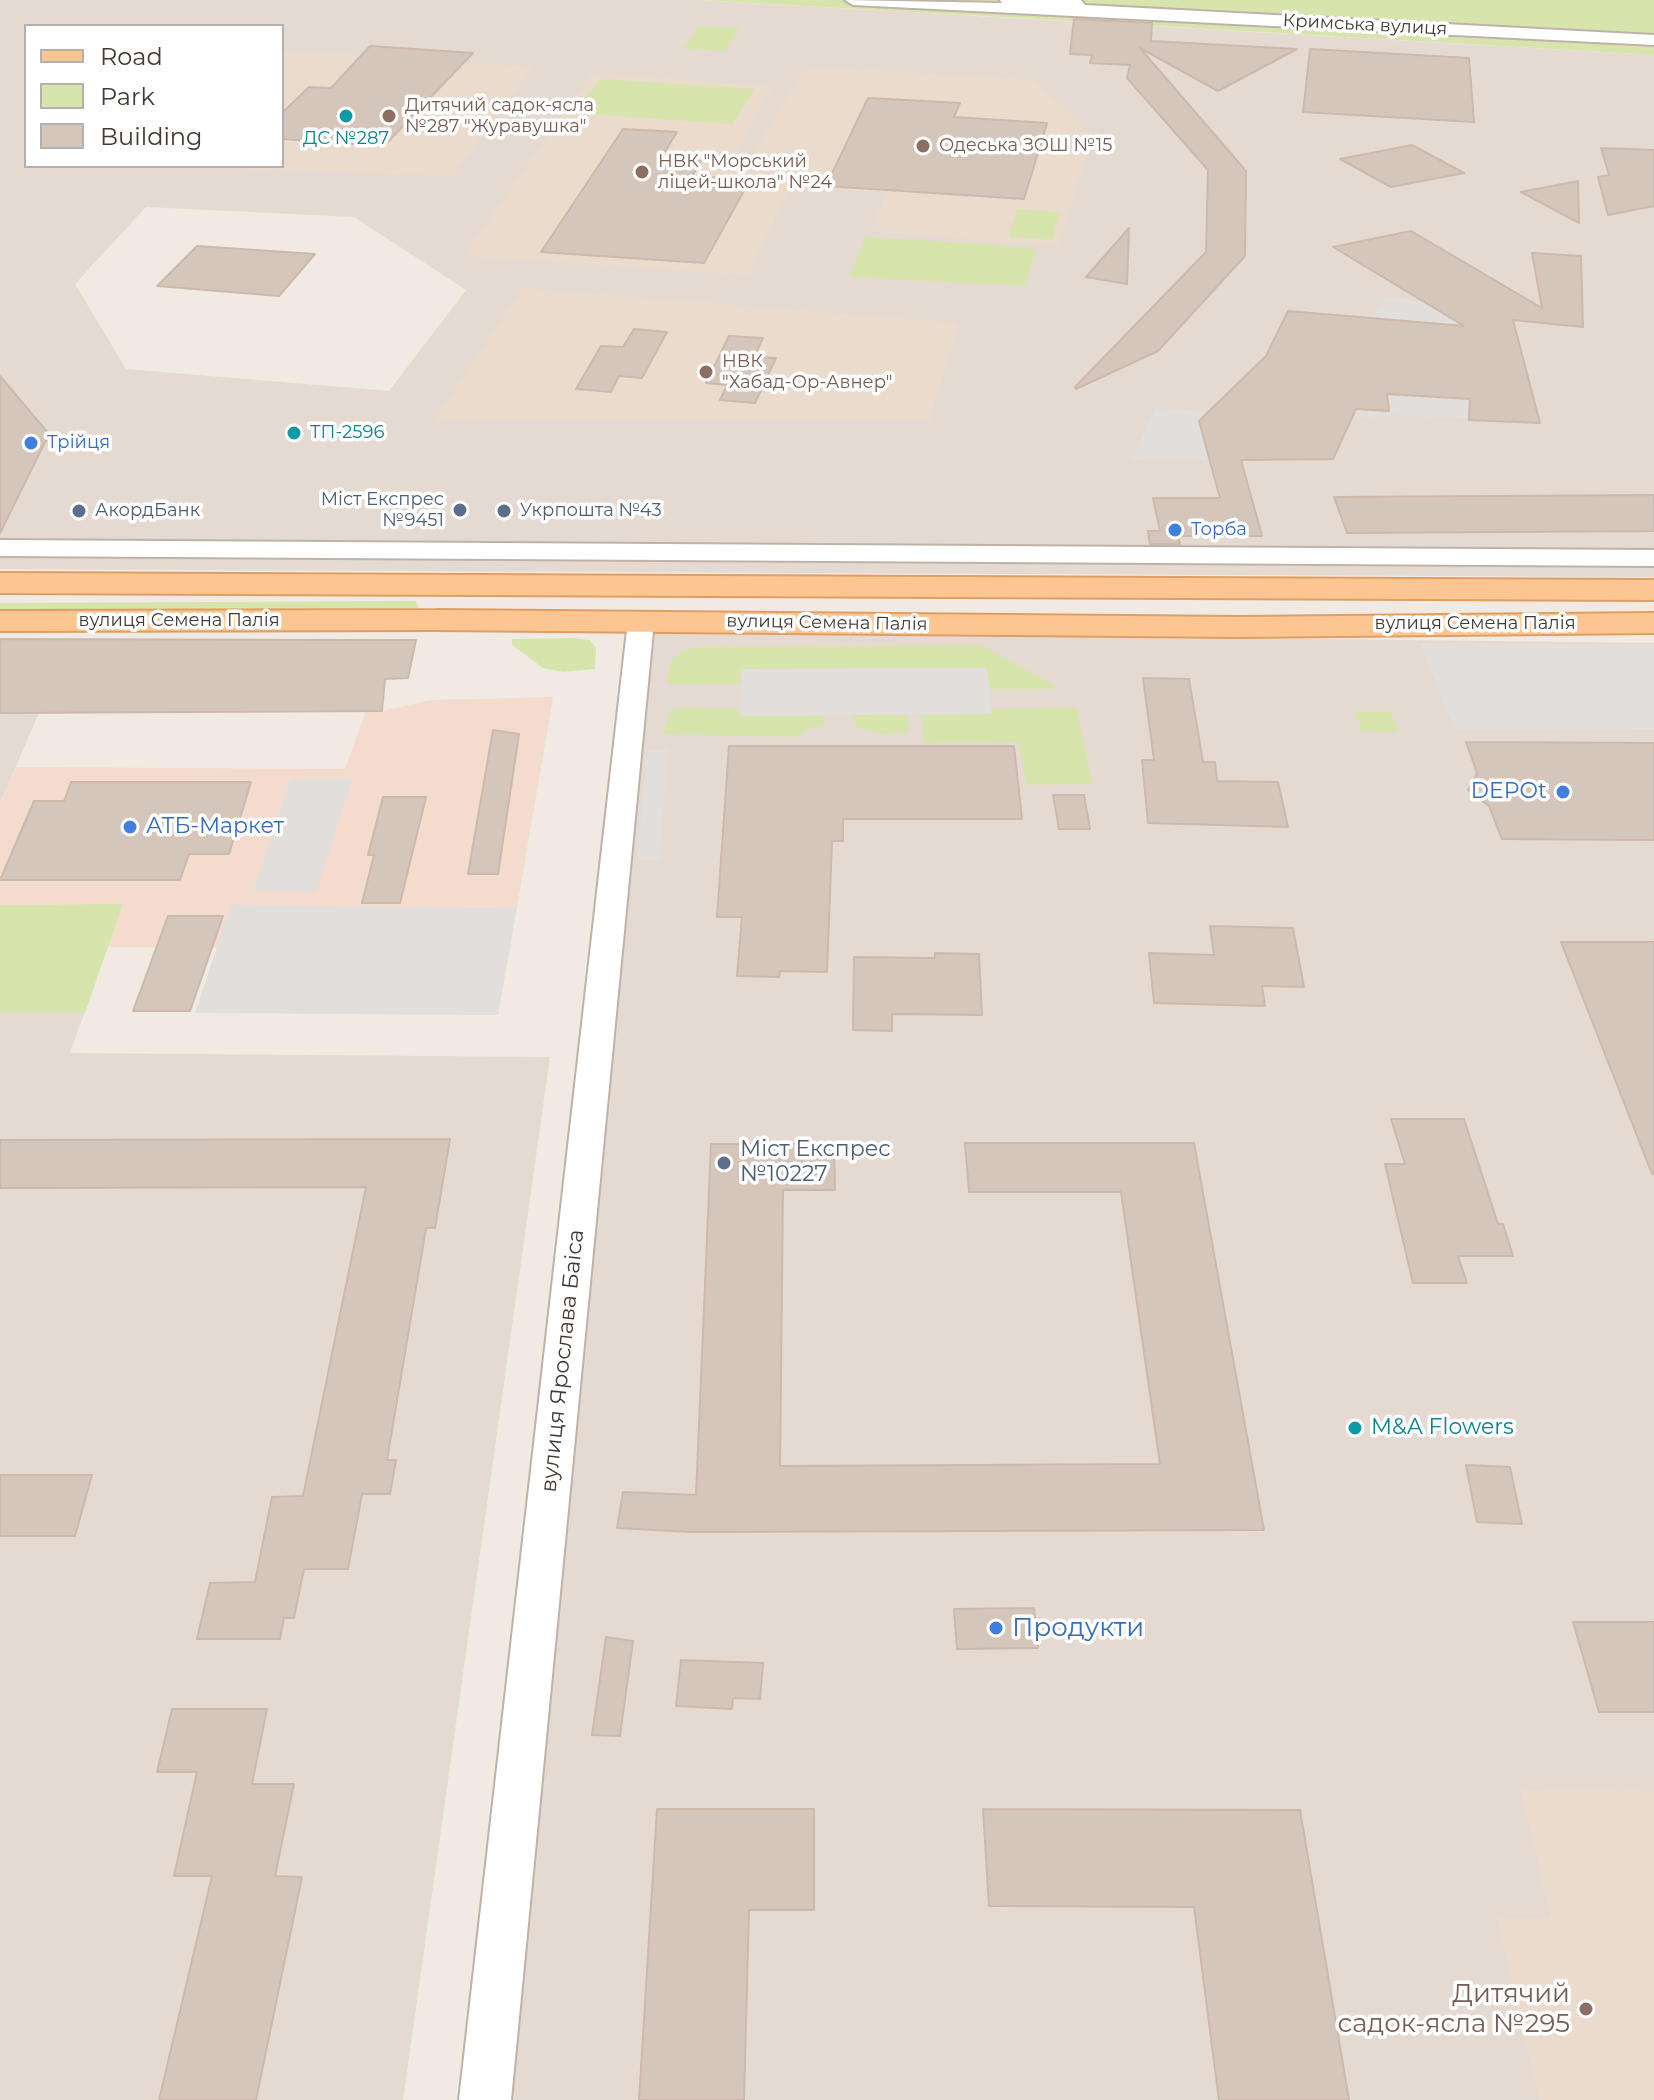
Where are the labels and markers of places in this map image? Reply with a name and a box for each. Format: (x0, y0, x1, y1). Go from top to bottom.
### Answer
place label: Дитячий садок-ясла №287 "Журавушка" (405, 95, 594, 138)
marker: ДС №287 (337, 107, 355, 125)
marker: Дитячий садок-ясла №287 "Журавушка" (380, 107, 398, 125)
place label: ДС №287 (303, 128, 389, 150)
place label: Одеська ЗОШ №15 (939, 135, 1112, 157)
marker: Одеська ЗОШ №15 (914, 137, 932, 155)
place label: НВК "Морський ліцей-школа" №24 (658, 151, 832, 194)
marker: НВК "Морський ліцей-школа" №24 (633, 163, 651, 181)
place label: НВК "Хабад-Ор-Авнер" (722, 351, 892, 394)
marker: НВК "Хабад-Ор-Авнер" (697, 363, 715, 381)
place label: ТП-2596 (310, 422, 384, 444)
marker: ТП-2596 (285, 424, 303, 442)
place label: Трійця (47, 432, 110, 454)
marker: Трійця (22, 434, 40, 452)
place label: Міст Експрес №9451 (321, 489, 444, 532)
place label: АкордБанк (95, 500, 200, 522)
place label: Укрпошта №43 (520, 500, 662, 522)
marker: Міст Експрес №9451 (451, 501, 469, 519)
marker: АкордБанк (70, 502, 88, 520)
marker: Укрпошта №43 (495, 502, 513, 520)
place label: Торба (1191, 519, 1247, 541)
marker: Торба (1166, 521, 1184, 539)
place label: DEPOt (1471, 779, 1547, 805)
marker: DEPOt (1554, 783, 1572, 801)
place label: АТБ-Маркет (146, 814, 284, 840)
marker: АТБ-Маркет (121, 818, 139, 836)
place label: Міст Експрес №10227 (740, 1137, 891, 1188)
marker: Міст Експрес №10227 (715, 1154, 733, 1172)
place label: M&A Flowers (1371, 1415, 1514, 1441)
marker: M&A Flowers (1346, 1419, 1364, 1437)
place label: Продукти (1012, 1612, 1144, 1644)
marker: Продукти (987, 1619, 1005, 1637)
place label: Дитячий садок-ясла №295 (1338, 1978, 1570, 2040)
marker: Дитячий садок-ясла №295 (1577, 2000, 1595, 2018)

